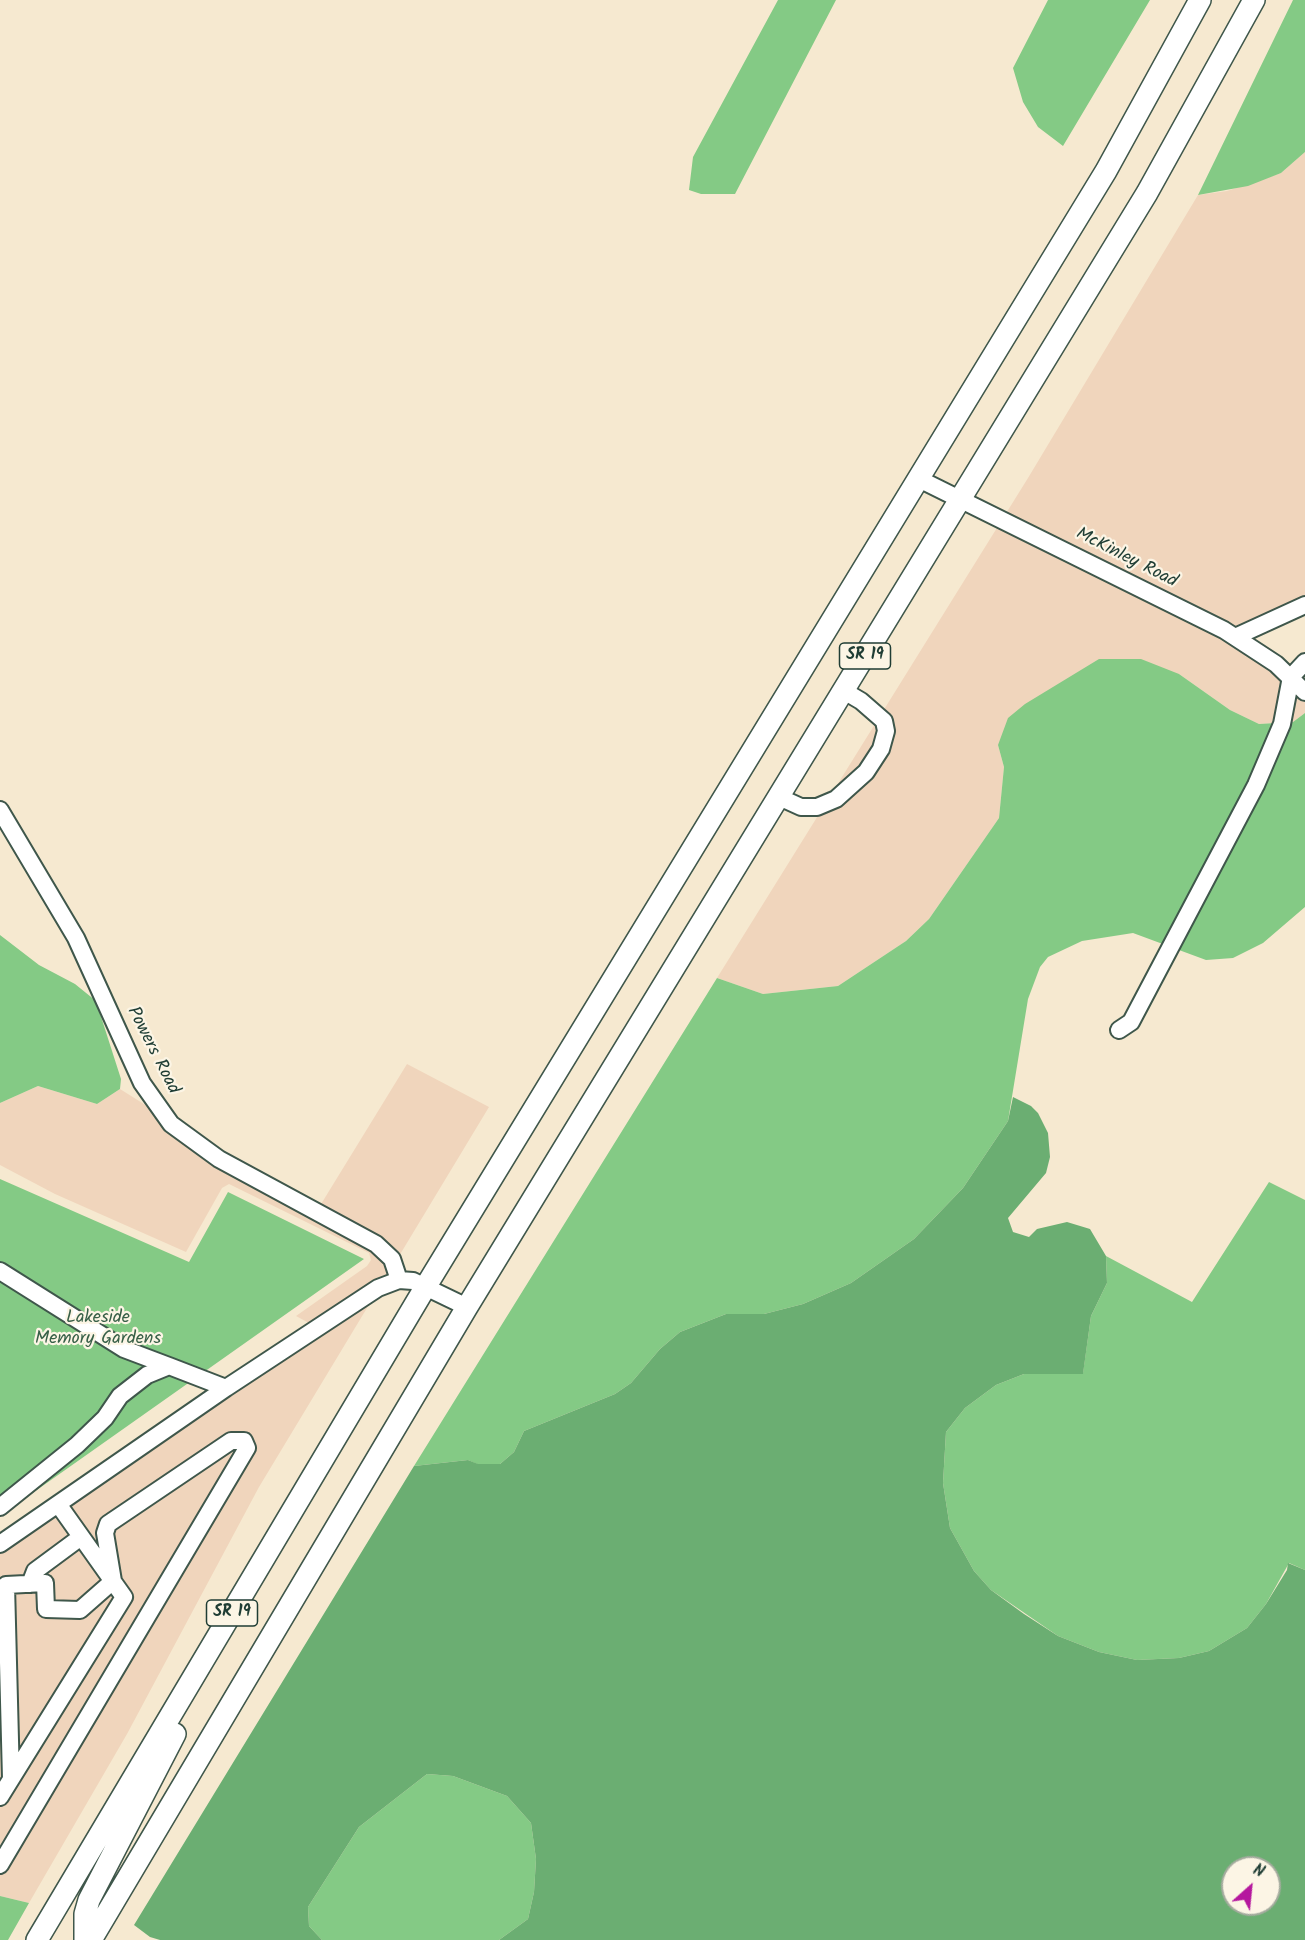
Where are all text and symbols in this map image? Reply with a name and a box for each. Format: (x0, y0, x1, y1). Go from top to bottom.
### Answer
street label: McKinley Road (1072, 524, 1180, 594)
road number: SR 19 (840, 643, 890, 669)
street label: Powers Road (121, 1004, 183, 1098)
park label: Lakeside Memory Gardens (35, 1308, 161, 1350)
road number: SR 19 (206, 1600, 258, 1626)
north arrow (1221, 1856, 1281, 1916)
text: N (1248, 1858, 1269, 1885)

